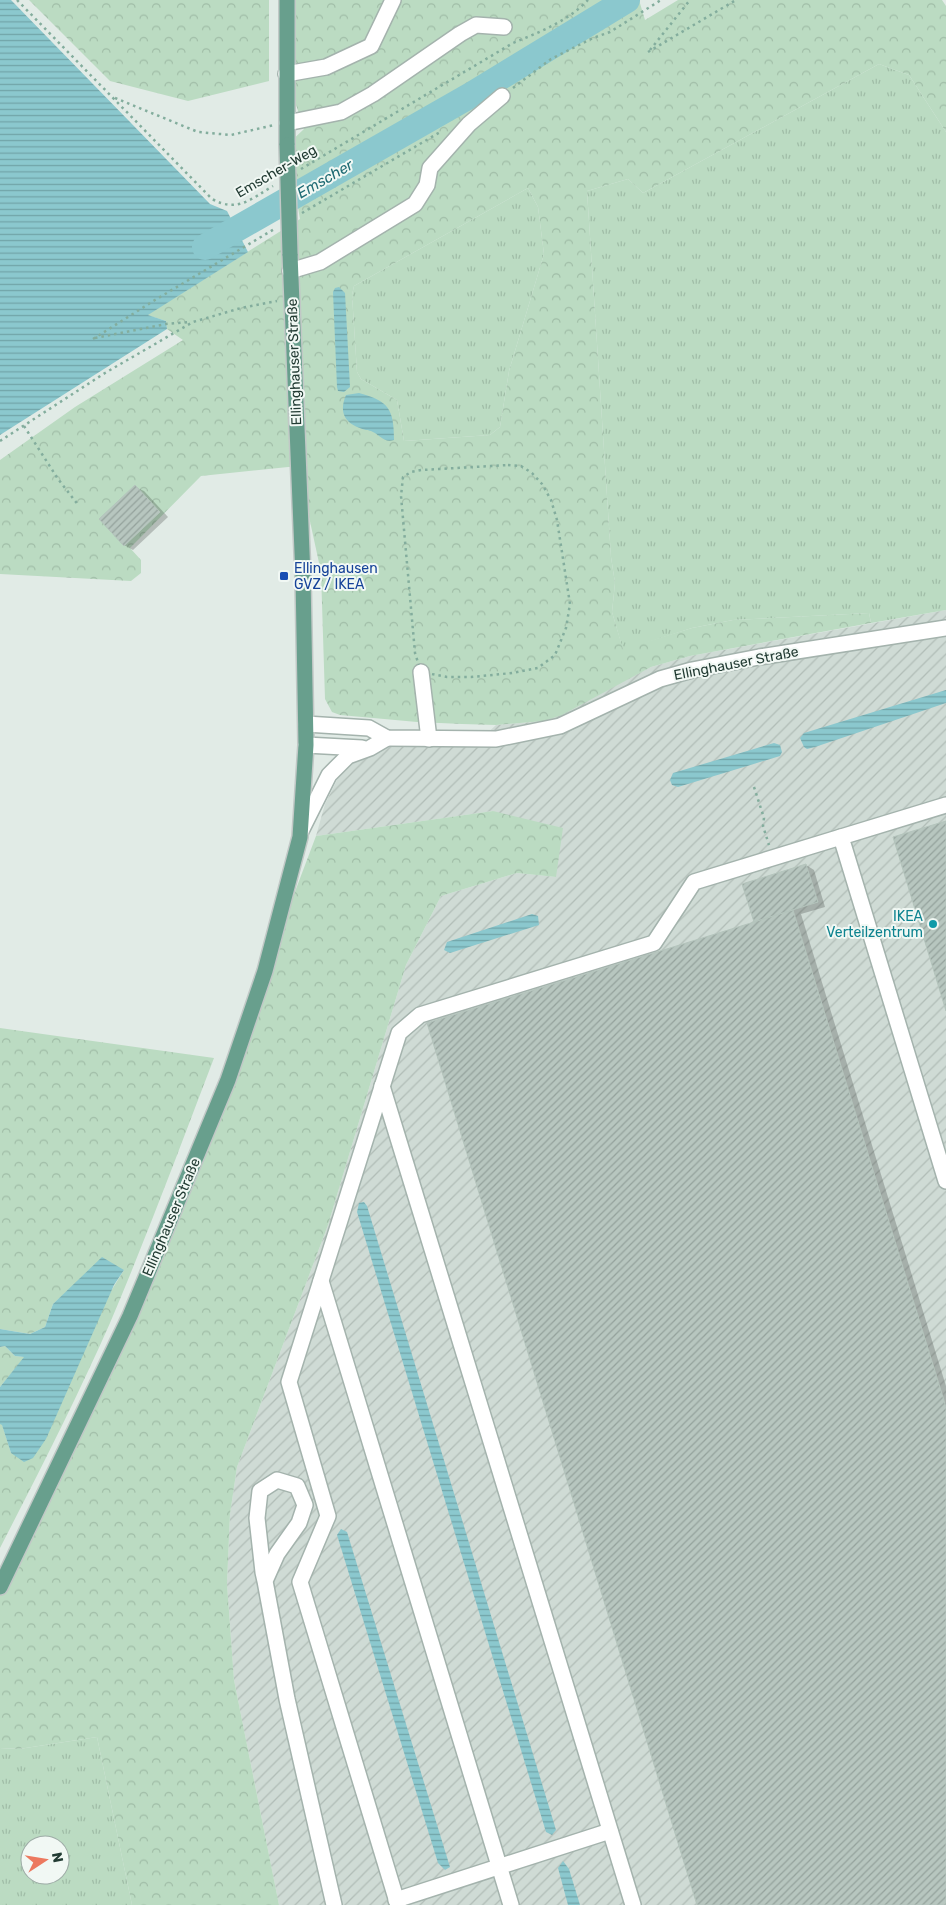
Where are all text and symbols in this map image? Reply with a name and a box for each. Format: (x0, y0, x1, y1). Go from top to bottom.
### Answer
street label: Emscher-Weg (233, 141, 320, 201)
water label: Emscher (294, 155, 357, 202)
street label: Ellinghauser Straße (284, 298, 305, 426)
place label: Ellinghausen GVZ / IKEA (294, 560, 378, 593)
marker: Ellinghausen GVZ / IKEA (278, 570, 290, 582)
street label: Ellinghauser Straße (672, 643, 800, 684)
place label: IKEA Verteilzentrum (826, 908, 924, 941)
marker: IKEA Verteilzentrum (927, 918, 939, 930)
street label: Ellinghauser Straße (139, 1155, 204, 1279)
north arrow (20, 1835, 70, 1885)
text: N (48, 1851, 67, 1864)

